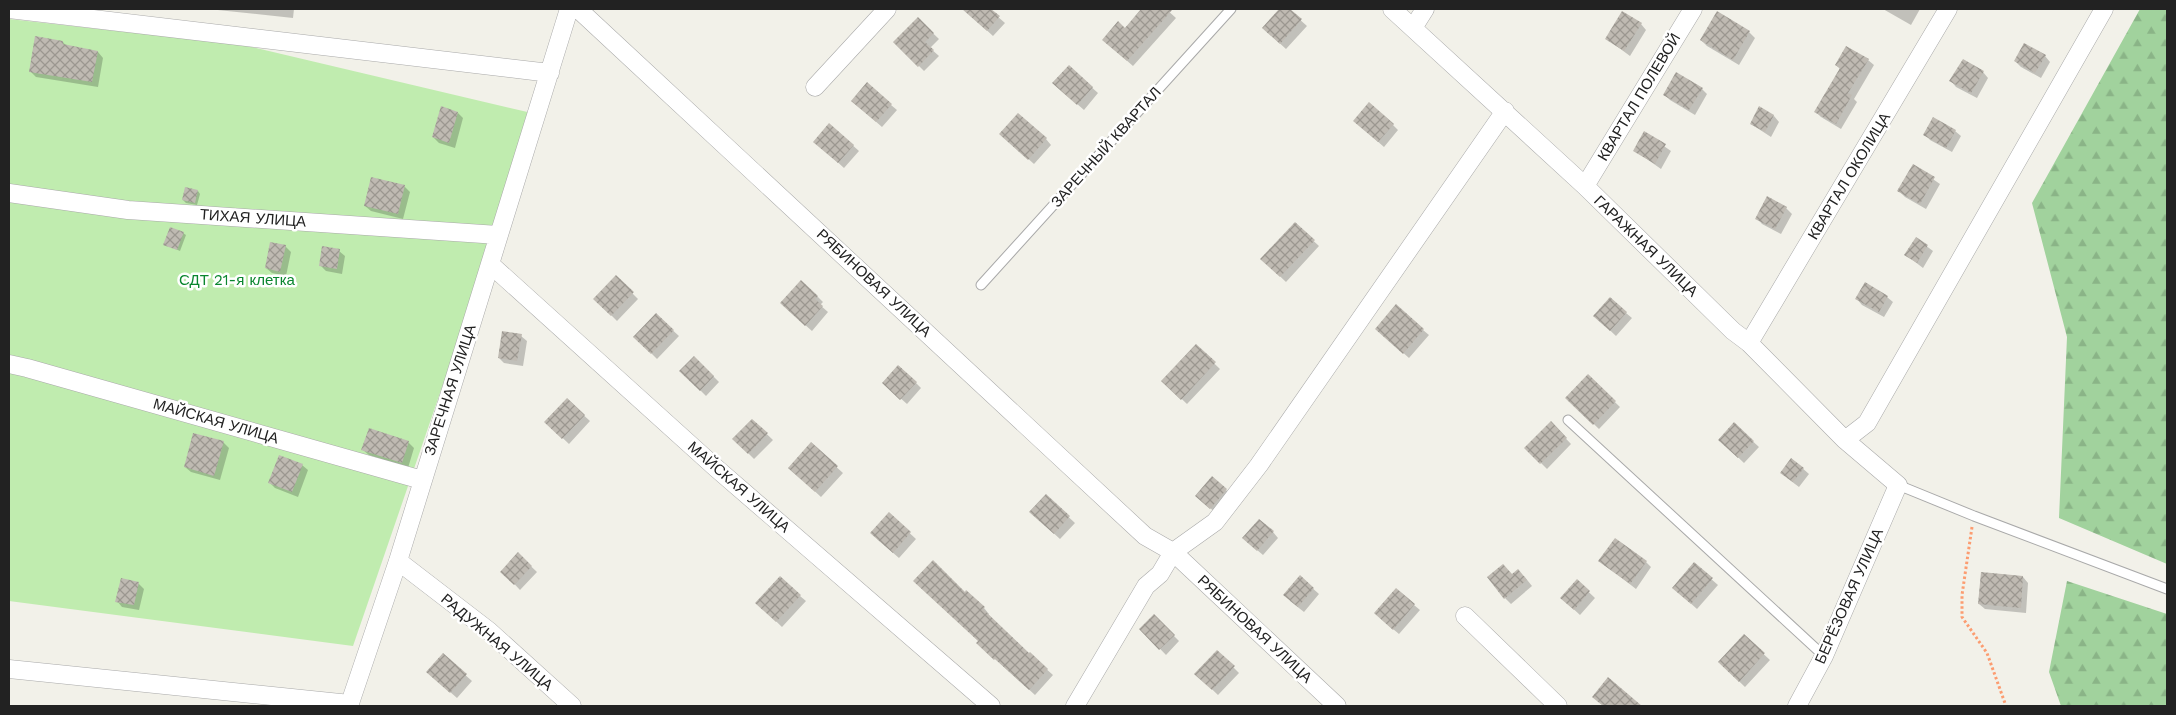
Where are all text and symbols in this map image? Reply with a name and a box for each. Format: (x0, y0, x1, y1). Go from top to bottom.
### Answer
street label: КВАРТАЛ ПОЛЕВОЙ (1594, 30, 1684, 164)
street label: ЗАРЕЧНЫЙ КВАРТАЛ (1047, 83, 1165, 211)
street label: КВАРТАЛ ОКОЛИЦА (1804, 109, 1894, 243)
street label: ГАРАЖНАЯ УЛИЦА (1590, 192, 1702, 300)
street label: ТИХАЯ УЛИЦА (199, 205, 307, 231)
street label: РЯБИНОВАЯ УЛИЦА (813, 225, 935, 341)
park label: СДТ 21-я клетка (179, 271, 296, 289)
street label: ЗАРЕЧНАЯ УЛИЦА (420, 322, 480, 458)
street label: МАЙСКАЯ УЛИЦА (151, 394, 281, 448)
street label: МАЙСКАЯ УЛИЦА (684, 438, 794, 536)
street label: БЕРЁЗОВАЯ УЛИЦА (1811, 525, 1887, 667)
street label: РЯБИНОВАЯ УЛИЦА (1194, 571, 1316, 687)
street label: РАДУЖНАЯ УЛИЦА (437, 590, 557, 694)

